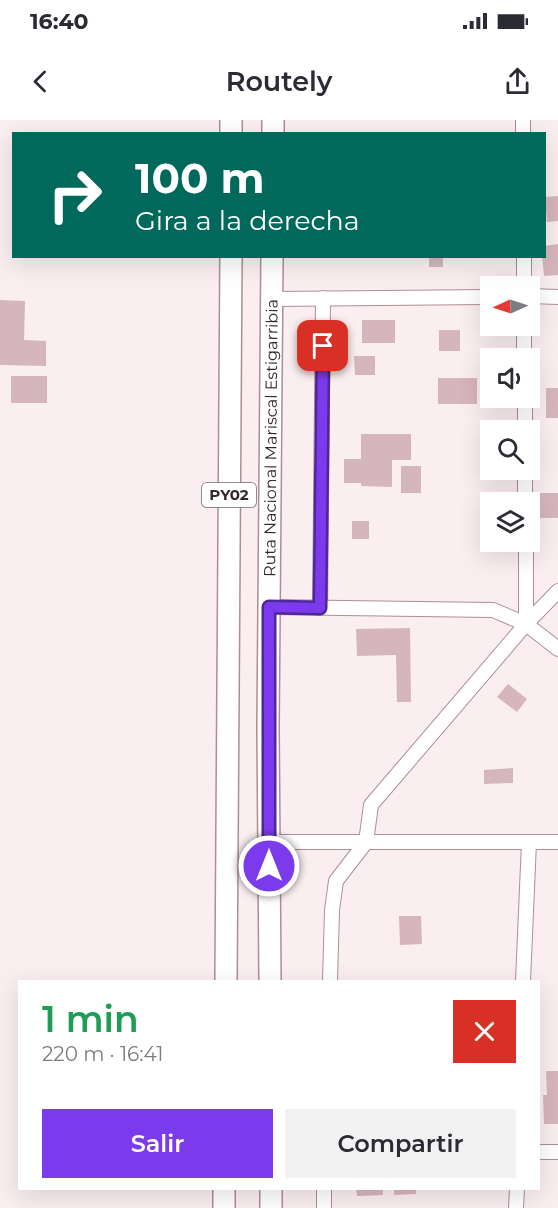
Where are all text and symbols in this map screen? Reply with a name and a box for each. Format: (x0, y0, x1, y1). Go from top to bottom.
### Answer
text: 16:40 (30, 8, 89, 35)
icon: back (24, 65, 57, 98)
text: Routely (226, 65, 332, 98)
icon: share (501, 65, 534, 98)
text: 100 m (135, 152, 264, 204)
icon: right (36, 156, 114, 234)
text: Gira a la derecha (135, 204, 360, 237)
north arrow (480, 276, 540, 336)
map controls (480, 276, 540, 552)
street label: Ruta Nacional Mariscal Estigarribia (260, 299, 282, 577)
pin (297, 320, 348, 371)
icon: arrive (306, 329, 339, 362)
button: sound (480, 348, 540, 408)
button: search (480, 420, 540, 480)
road number: PY02 (202, 483, 256, 507)
button: layers (480, 492, 540, 552)
position arrow (237, 834, 301, 898)
text: 1 min (42, 997, 139, 1041)
button: close (453, 1000, 516, 1063)
text: 220 m · 16:41 (42, 1042, 163, 1066)
button: Salir (42, 1109, 273, 1178)
button: Compartir (285, 1109, 516, 1178)

